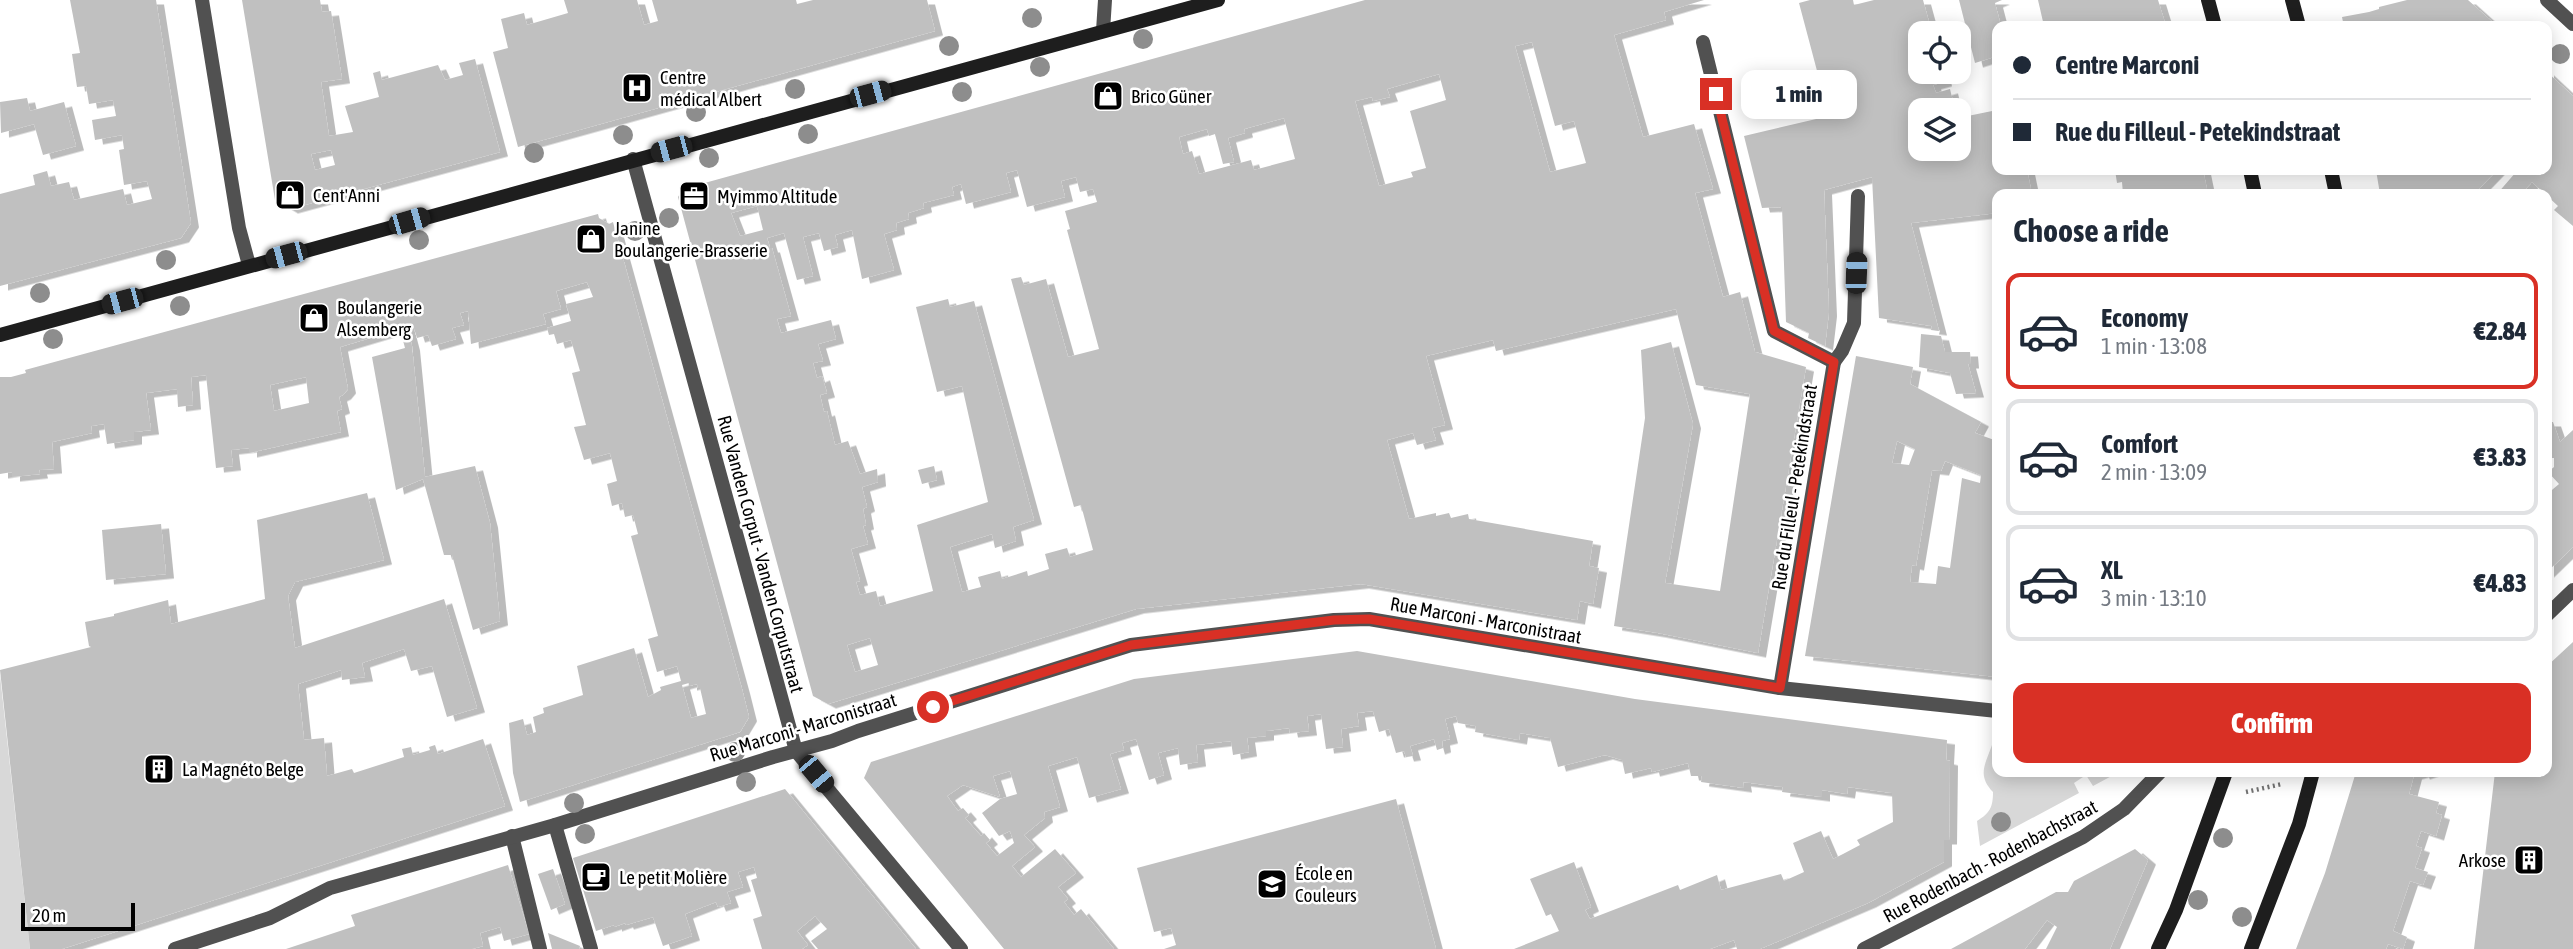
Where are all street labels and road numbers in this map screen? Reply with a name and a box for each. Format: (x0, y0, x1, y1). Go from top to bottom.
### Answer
street label: Rue du Filleul - Petekindstraat (1767, 383, 1821, 591)
street label: Rue Vanden Corput - Vanden Corputstraat (713, 413, 809, 695)
street label: Rue Marconi - Marconistraat (1389, 592, 1583, 648)
street label: Rue Marconi - Marconistraat (707, 688, 899, 766)
street label: Rue Rodenbach - Rodenbachstraat (1879, 795, 2101, 927)

